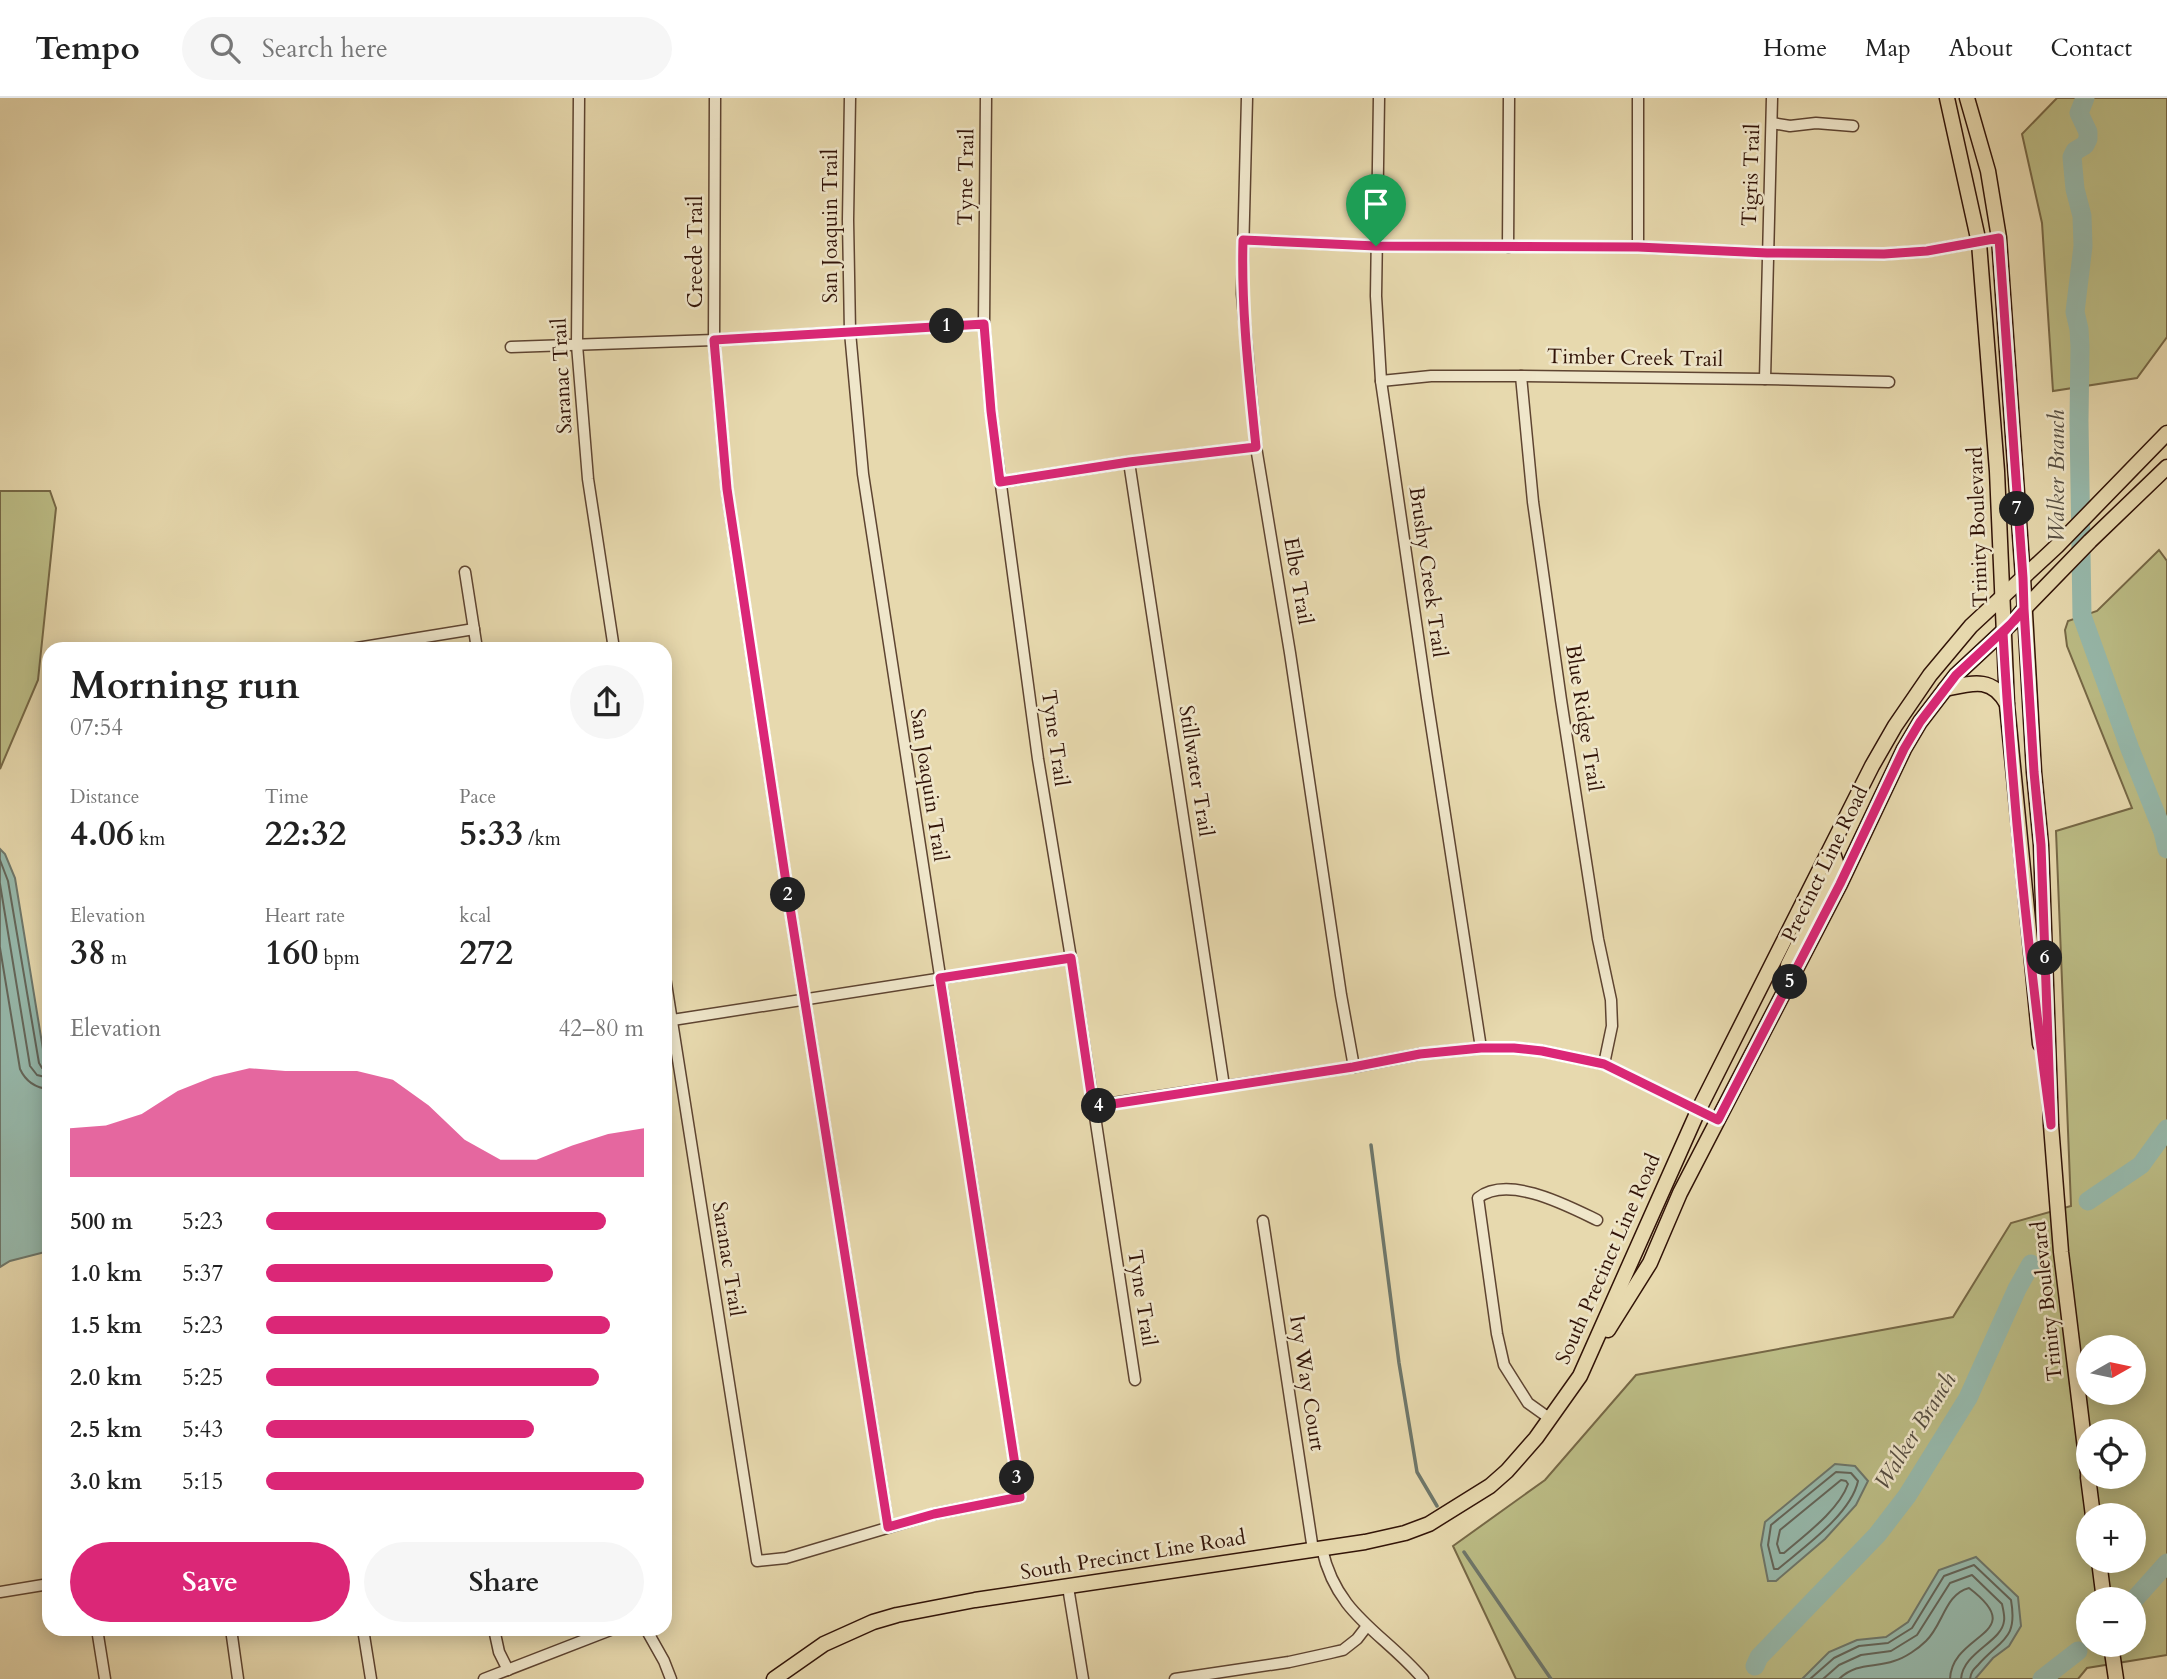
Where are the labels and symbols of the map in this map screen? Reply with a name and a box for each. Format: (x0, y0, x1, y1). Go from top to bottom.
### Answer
street label: Tigris Trail (1735, 123, 1767, 227)
street label: Tyne Trail (951, 128, 981, 226)
street label: San Joaquin Trail (816, 149, 845, 303)
pin (1346, 174, 1406, 246)
street label: Creede Trail (681, 196, 710, 308)
pin: 1 (930, 308, 964, 344)
street label: Saranac Trail (544, 317, 580, 435)
street label: Timber Creek Trail (1547, 342, 1723, 374)
water label: Walker Branch (2041, 410, 2072, 542)
street label: Trinity Boulevard (1961, 446, 1995, 608)
street label: Brushy Creek Trail (1402, 485, 1454, 659)
pin: 7 (2000, 492, 2035, 526)
street label: Elbe Trail (1276, 535, 1320, 627)
street label: Blue Ridge Trail (1558, 642, 1610, 794)
street label: Tyne Trail (1034, 688, 1076, 788)
street label: Stillwater Trail (1171, 703, 1221, 839)
street label: San Joaquin Trail (903, 707, 955, 863)
street label: Precinct Line Road (1775, 781, 1875, 947)
pin: 2 (770, 878, 806, 912)
pin: 6 (2028, 940, 2062, 976)
pin: 5 (1772, 964, 1808, 1000)
pin: 4 (1082, 1088, 1116, 1124)
street label: South Precinct Line Road (1548, 1149, 1668, 1369)
street label: Saranac Trail (705, 1199, 751, 1319)
street label: Trinity Boulevard (2024, 1220, 2070, 1382)
street label: Tyne Trail (1120, 1248, 1164, 1348)
street label: Ivy Way Court (1282, 1313, 1332, 1453)
north arrow (2076, 1335, 2146, 1405)
water label: Walker Branch (1867, 1367, 1963, 1495)
pin: 3 (1000, 1460, 1034, 1496)
street label: South Precinct Line Road (1018, 1523, 1248, 1587)

